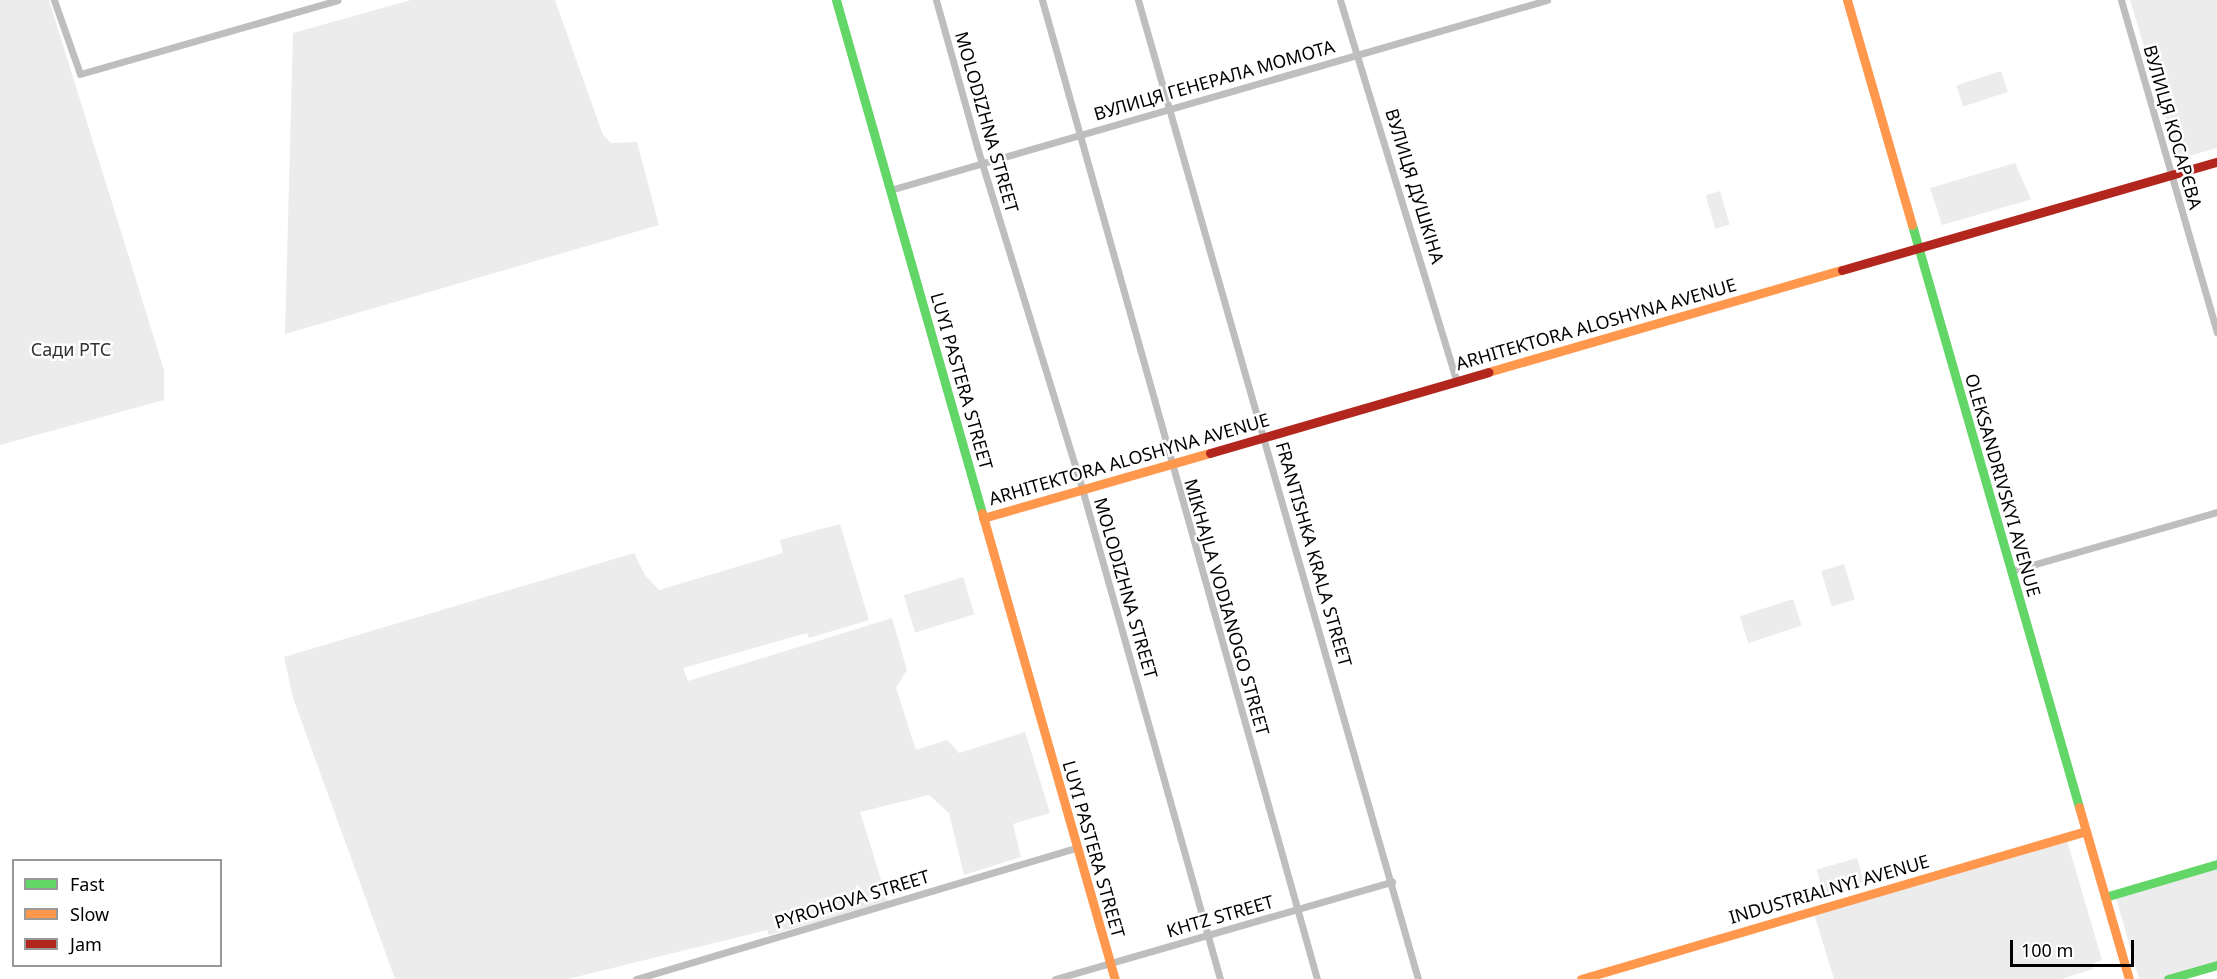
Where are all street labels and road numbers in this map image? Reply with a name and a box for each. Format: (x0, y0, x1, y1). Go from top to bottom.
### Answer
street label: MOLODIZHNA STREET (951, 29, 1023, 215)
street label: ВУЛИЦЯ ГЕНЕРАЛА МОМОТА (1091, 35, 1337, 125)
street label: ВУЛИЦЯ КОСАРЄВА (2139, 42, 2207, 212)
street label: ВУЛИЦЯ ДУШКІНА (1381, 106, 1449, 266)
street label: ARHITEKTORA ALOSHYNA AVENUE (1453, 274, 1739, 374)
street label: LUYI PASTERA STREET (926, 290, 998, 472)
street label: OLEKSANDRIVSKYI AVENUE (1961, 371, 2045, 599)
street label: ARHITEKTORA ALOSHYNA AVENUE (986, 409, 1272, 509)
street label: FRANTISHKA KRALA STREET (1272, 439, 1356, 669)
street label: MIKHAJLA VODIANOGO STREET (1180, 476, 1274, 738)
street label: MOLODIZHNA STREET (1090, 495, 1162, 681)
street label: LUYI PASTERA STREET (1058, 758, 1130, 940)
street label: INDUSTRIALNYI AVENUE (1726, 850, 1932, 928)
street label: PYROHOVA STREET (772, 865, 932, 933)
street label: KHTZ STREET (1164, 890, 1276, 942)

